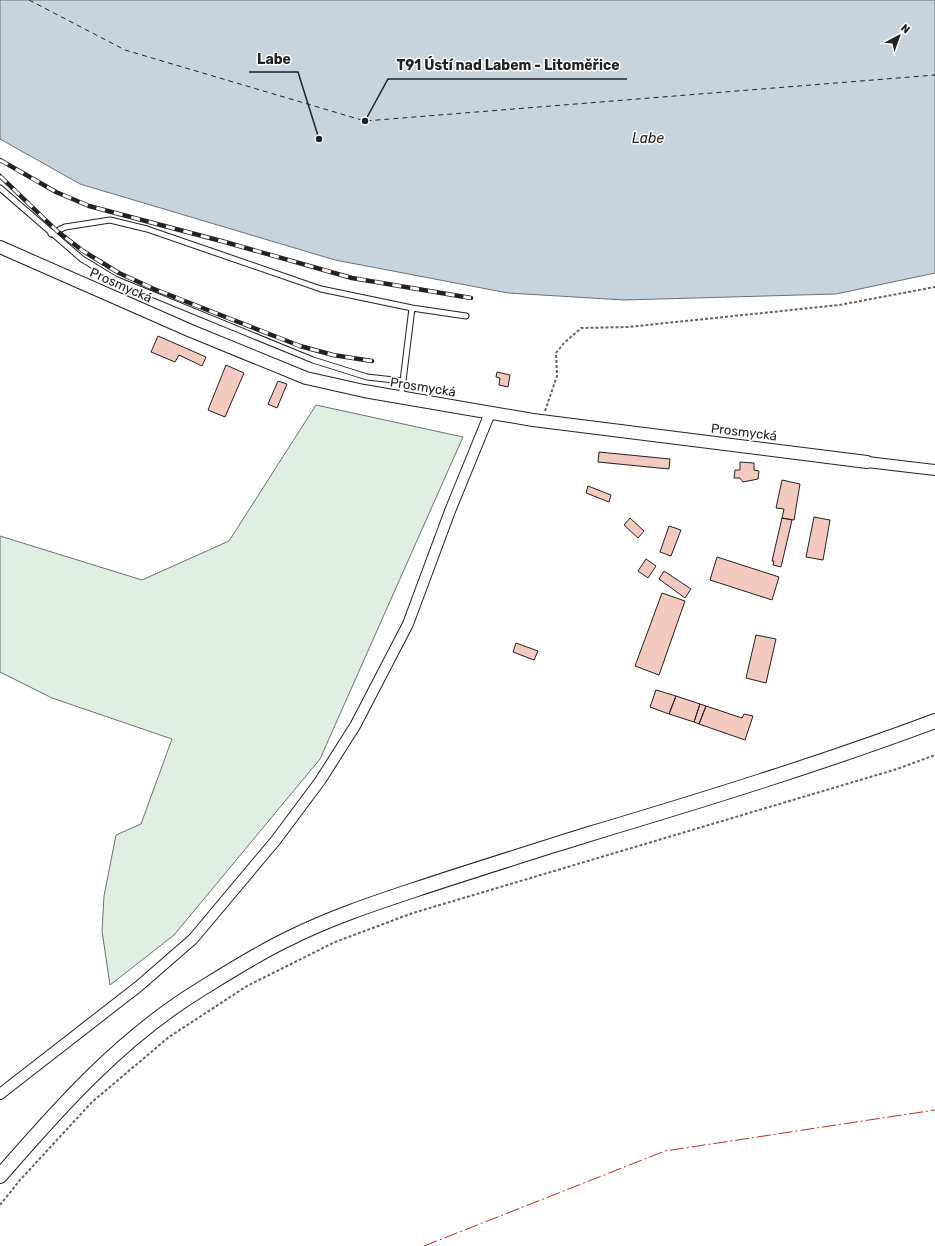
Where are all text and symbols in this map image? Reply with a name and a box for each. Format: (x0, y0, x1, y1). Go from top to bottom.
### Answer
north arrow (879, 16, 919, 56)
text: N (898, 21, 913, 36)
callout: Labe (249, 46, 298, 72)
text: Labe (257, 51, 291, 68)
callout: T91 Ústí nad Labem - Litoměřice (388, 53, 627, 79)
text: T91 Ústí nad Labem - Litoměřice (397, 56, 619, 74)
water label: Labe (632, 130, 664, 147)
street label: Prosmycká (88, 265, 154, 305)
street label: Prosmycká (389, 374, 457, 400)
street label: Prosmycká (710, 421, 778, 443)

